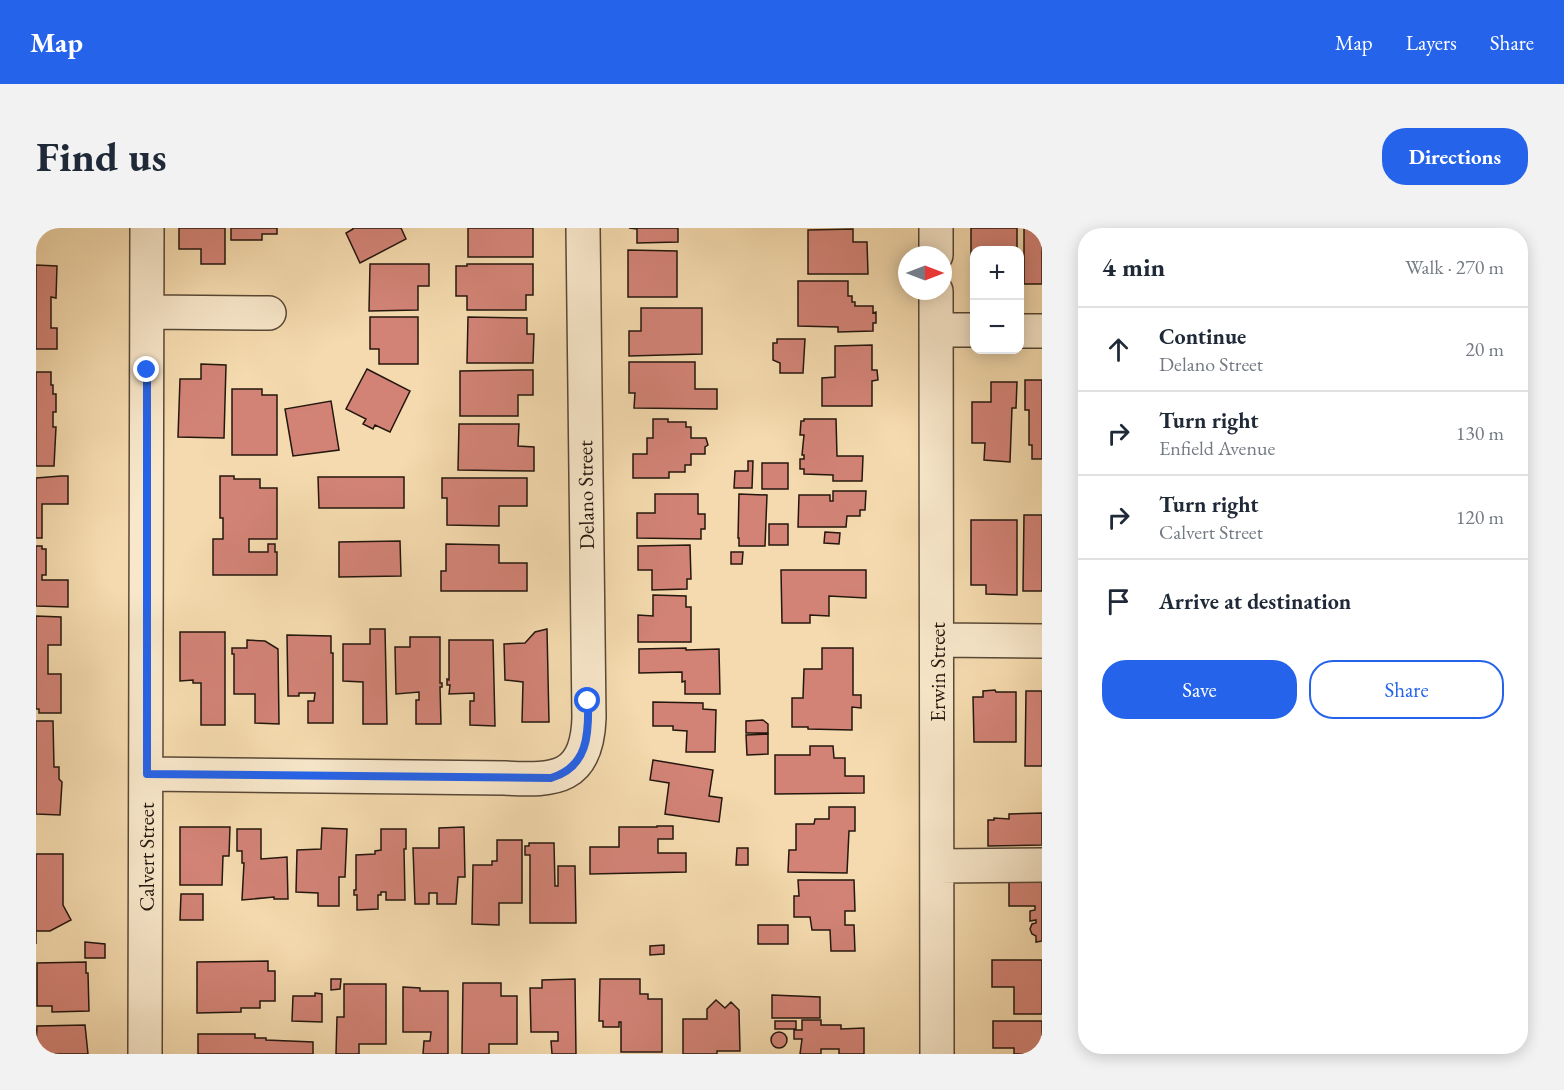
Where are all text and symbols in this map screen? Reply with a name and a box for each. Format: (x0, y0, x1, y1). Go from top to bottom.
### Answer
text: Map (30, 24, 83, 60)
text: Map (1335, 29, 1373, 56)
text: Layers (1406, 29, 1457, 56)
text: Share (1490, 29, 1534, 56)
button: Directions (1382, 128, 1528, 185)
text: Find us (36, 129, 167, 184)
north arrow (898, 246, 952, 300)
map controls (970, 246, 1024, 354)
button: + (970, 246, 1024, 300)
text: 4 min (1102, 250, 1165, 284)
text: Walk · 270 m (1405, 254, 1504, 280)
button: − (970, 300, 1024, 354)
text: Continue (1159, 322, 1246, 351)
icon: ahead (1102, 333, 1135, 366)
text: 20 m (1465, 336, 1504, 362)
text: Delano Street (1159, 351, 1263, 377)
route end (133, 356, 159, 382)
text: Turn right (1159, 406, 1258, 435)
icon: right (1102, 417, 1135, 450)
text: 130 m (1456, 420, 1504, 446)
text: Enfield Avenue (1159, 435, 1275, 461)
street label: Delano Street (571, 440, 600, 550)
text: Turn right (1159, 490, 1258, 519)
icon: right (1102, 501, 1135, 534)
text: 120 m (1456, 504, 1504, 530)
text: Calvert Street (1159, 519, 1263, 545)
icon: arrive (1102, 585, 1135, 618)
text: Arrive at destination (1159, 587, 1351, 616)
street label: Erwin Street (924, 622, 951, 722)
button: Save (1102, 660, 1297, 719)
button: Share (1309, 660, 1504, 719)
route start (574, 687, 600, 713)
street label: Calvert Street (133, 802, 160, 912)

